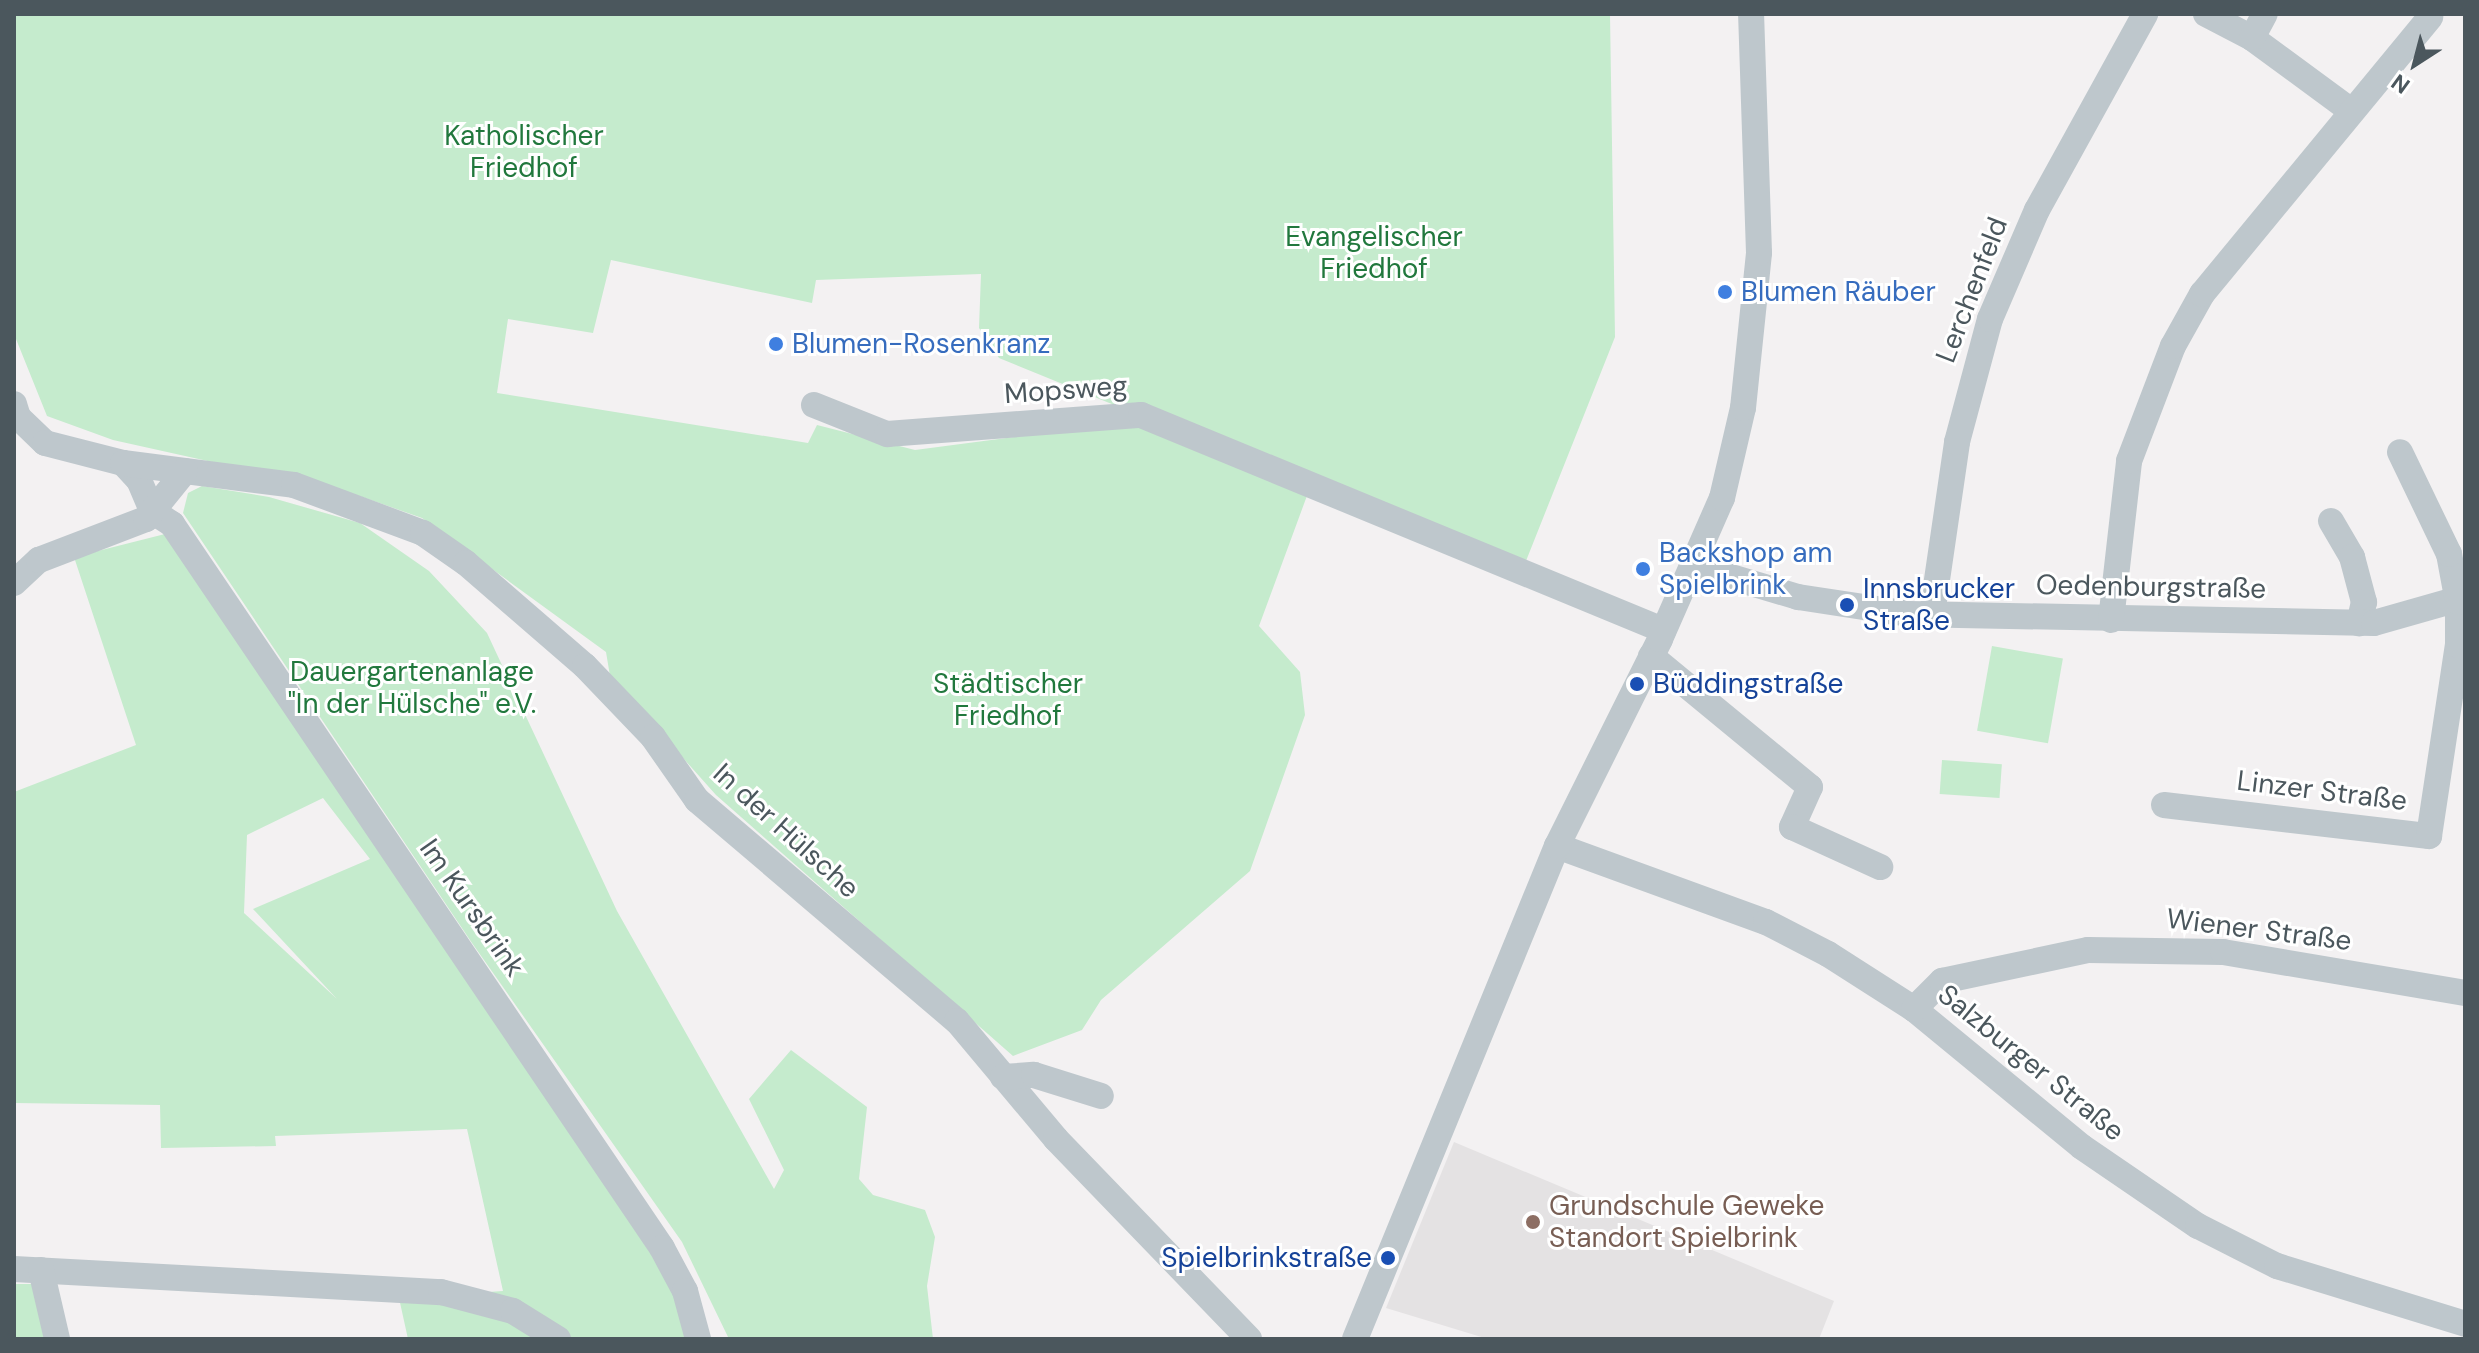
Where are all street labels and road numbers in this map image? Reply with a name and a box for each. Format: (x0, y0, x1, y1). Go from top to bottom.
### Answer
street label: Lerchenfeld (1929, 213, 2015, 367)
street label: Mopsweg (1003, 369, 1129, 411)
street label: Oedenburgstraße (2036, 568, 2266, 606)
street label: In der Hülsche (706, 757, 866, 905)
street label: Linzer Straße (2235, 764, 2409, 818)
street label: Im Kursbrink (412, 833, 532, 983)
street label: Wiener Straße (2164, 902, 2354, 958)
street label: Salzburger Straße (1931, 978, 2131, 1148)

